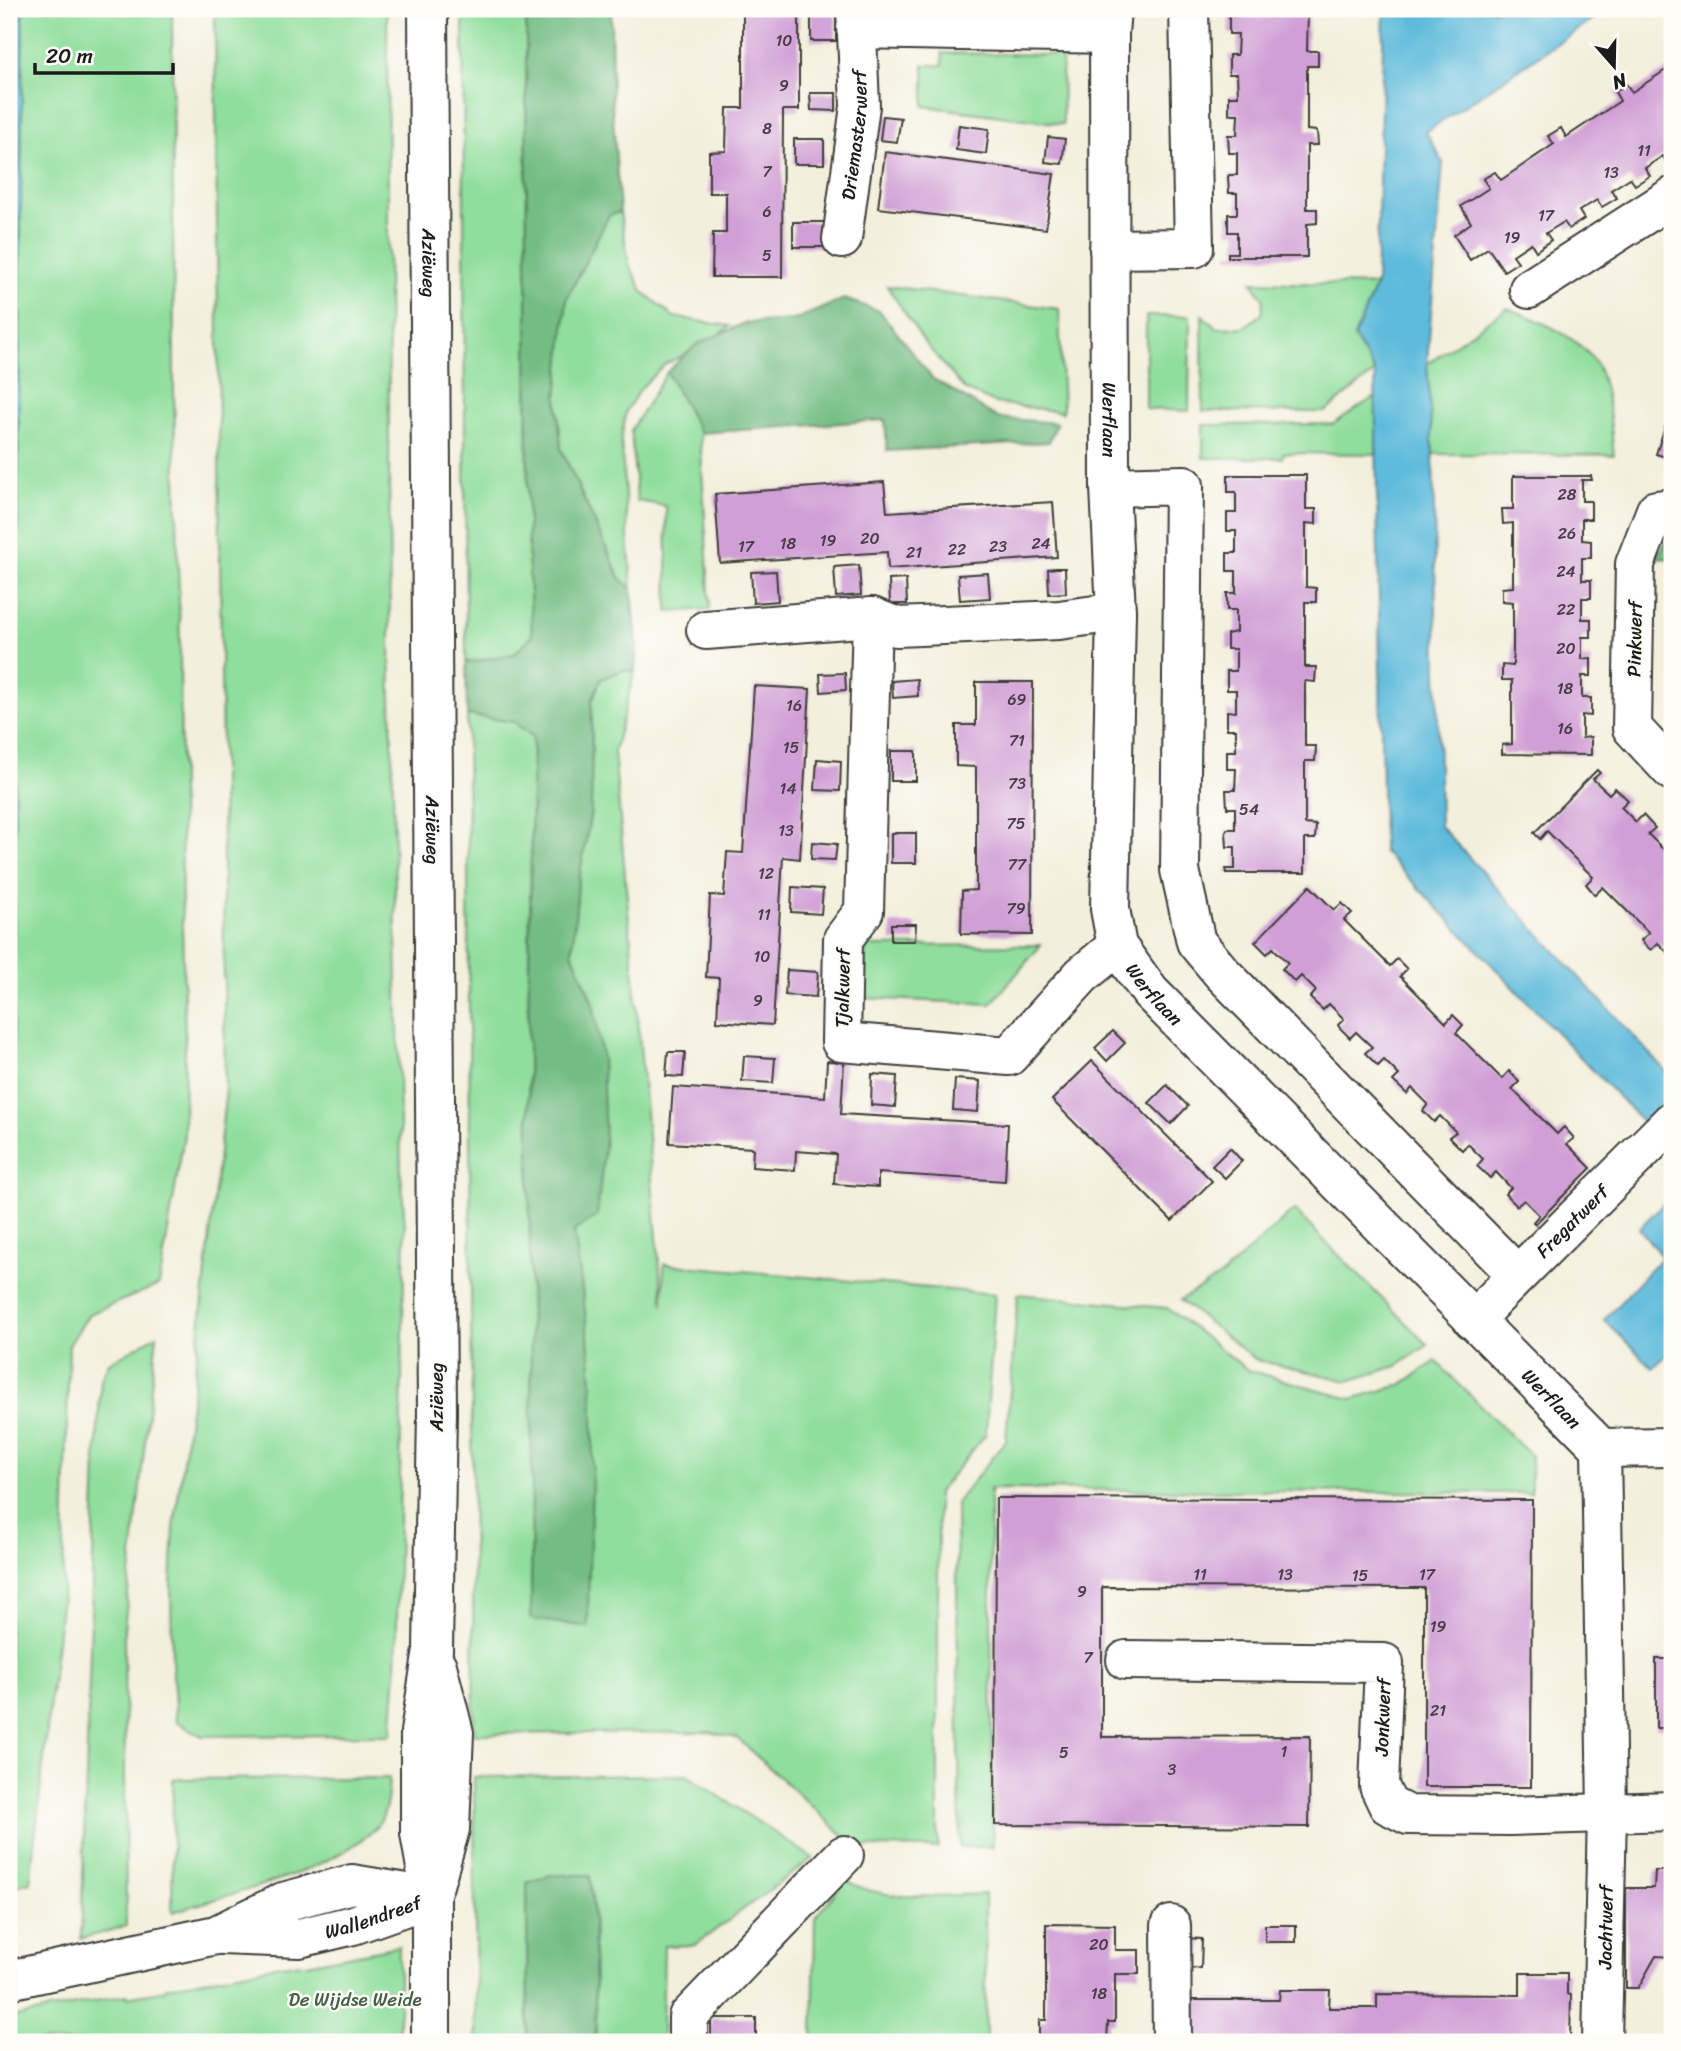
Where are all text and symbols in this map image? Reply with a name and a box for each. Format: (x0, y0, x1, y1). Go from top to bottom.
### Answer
house number: 10 (776, 26, 792, 55)
scale bar (35, 32, 173, 76)
north arrow (1580, 32, 1650, 102)
text: 20 m (46, 37, 93, 75)
text: N (1607, 63, 1632, 100)
street label: Driemasterwerf (831, 66, 877, 202)
house number: 9 (779, 71, 789, 100)
house number: 8 (762, 114, 772, 143)
house number: 11 (1637, 136, 1651, 165)
house number: 7 (762, 157, 772, 186)
house number: 13 (1603, 158, 1619, 187)
house number: 6 (762, 197, 772, 226)
house number: 17 (1538, 201, 1555, 230)
house number: 19 (1504, 223, 1521, 252)
street label: Aziëweg (412, 227, 446, 298)
house number: 5 (762, 241, 772, 270)
street label: Werflaan (1093, 382, 1126, 458)
house number: 28 (1558, 480, 1577, 509)
house number: 26 (1558, 519, 1576, 548)
house number: 20 (860, 524, 880, 553)
house number: 19 (820, 526, 837, 555)
house number: 18 (780, 529, 797, 558)
house number: 24 (1031, 529, 1051, 558)
house number: 17 (738, 532, 755, 561)
house number: 23 (989, 532, 1007, 561)
house number: 22 (948, 535, 966, 564)
house number: 21 (906, 538, 922, 567)
house number: 24 (1556, 557, 1576, 586)
house number: 22 (1557, 595, 1575, 624)
street label: Pinkwerf (1617, 598, 1652, 677)
house number: 20 (1556, 634, 1576, 663)
house number: 18 (1557, 674, 1574, 703)
house number: 69 (1008, 685, 1027, 714)
house number: 16 (786, 691, 802, 720)
house number: 16 (1557, 714, 1573, 743)
house number: 71 (1009, 726, 1025, 755)
house number: 15 (783, 733, 800, 762)
house number: 73 (1008, 769, 1026, 798)
house number: 14 (780, 774, 796, 803)
street label: Aziëweg (416, 794, 449, 865)
house number: 54 (1239, 795, 1259, 824)
house number: 75 (1007, 809, 1026, 838)
house number: 13 (778, 816, 794, 845)
house number: 77 (1008, 850, 1027, 879)
house number: 12 (758, 859, 774, 888)
house number: 79 (1007, 894, 1026, 923)
house number: 11 (757, 900, 771, 929)
house number: 10 (754, 942, 770, 971)
street label: Tjalkwerf (825, 946, 860, 1028)
street label: Werflaan (1117, 956, 1191, 1034)
house number: 9 (753, 986, 763, 1015)
street label: Fregatwerf (1528, 1176, 1618, 1266)
street label: Werflaan (1513, 1360, 1590, 1437)
street label: Aziëweg (420, 1363, 453, 1433)
house number: 11 (1193, 1560, 1207, 1589)
house number: 13 (1277, 1560, 1293, 1589)
house number: 17 (1419, 1560, 1436, 1589)
house number: 15 (1352, 1561, 1369, 1590)
house number: 9 (1077, 1577, 1087, 1606)
house number: 19 (1430, 1612, 1447, 1641)
house number: 7 (1083, 1643, 1093, 1672)
street label: Jonkwerf (1365, 1675, 1400, 1757)
house number: 21 (1430, 1696, 1446, 1725)
house number: 1 (1281, 1737, 1288, 1766)
house number: 5 (1059, 1738, 1069, 1767)
house number: 3 (1168, 1755, 1177, 1784)
street label: Jachtwerf (1588, 1883, 1623, 1971)
street label: Wallendreef (321, 1885, 428, 1948)
house number: 20 (1089, 1930, 1109, 1959)
house number: 18 (1091, 1979, 1108, 2008)
park label: De Wijdse Weide (288, 1983, 422, 2016)

